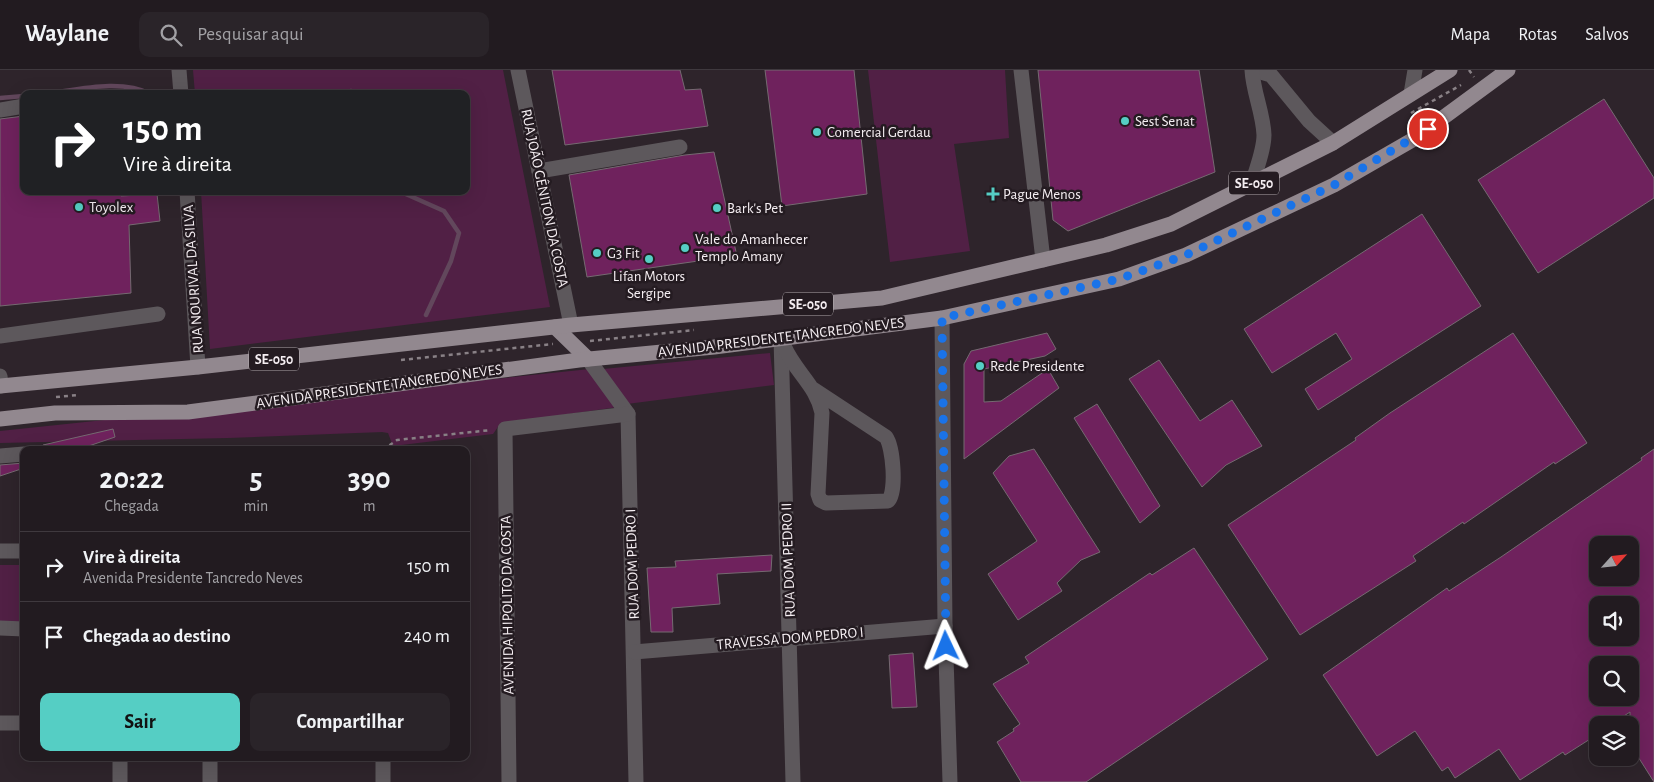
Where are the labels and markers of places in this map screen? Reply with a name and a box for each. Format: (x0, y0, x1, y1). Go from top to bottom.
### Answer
pin (1407, 108, 1449, 150)
place label: Sest Senat (1135, 114, 1195, 129)
marker: Sest Senat (1119, 115, 1131, 127)
place label: Comercial Gerdau (827, 125, 931, 140)
marker: Comercial Gerdau (811, 126, 823, 138)
place label: Pague Menos (1003, 187, 1081, 202)
marker: Pague Menos (987, 188, 999, 200)
place label: Toyolex (89, 200, 134, 215)
marker: Toyolex (73, 201, 85, 213)
place label: Bark's Pet (727, 201, 783, 216)
marker: Bark's Pet (711, 202, 723, 214)
place label: Vale do Amanhecer Templo Amany (695, 232, 808, 264)
marker: Vale do Amanhecer Templo Amany (679, 242, 691, 254)
place label: G3 Fit (607, 246, 640, 261)
marker: G3 Fit (591, 247, 603, 259)
marker: Lifan Motors Sergipe (643, 253, 655, 265)
place label: Lifan Motors Sergipe (613, 269, 685, 301)
place label: Rede Presidente (990, 359, 1084, 374)
marker: Rede Presidente (974, 360, 986, 372)

